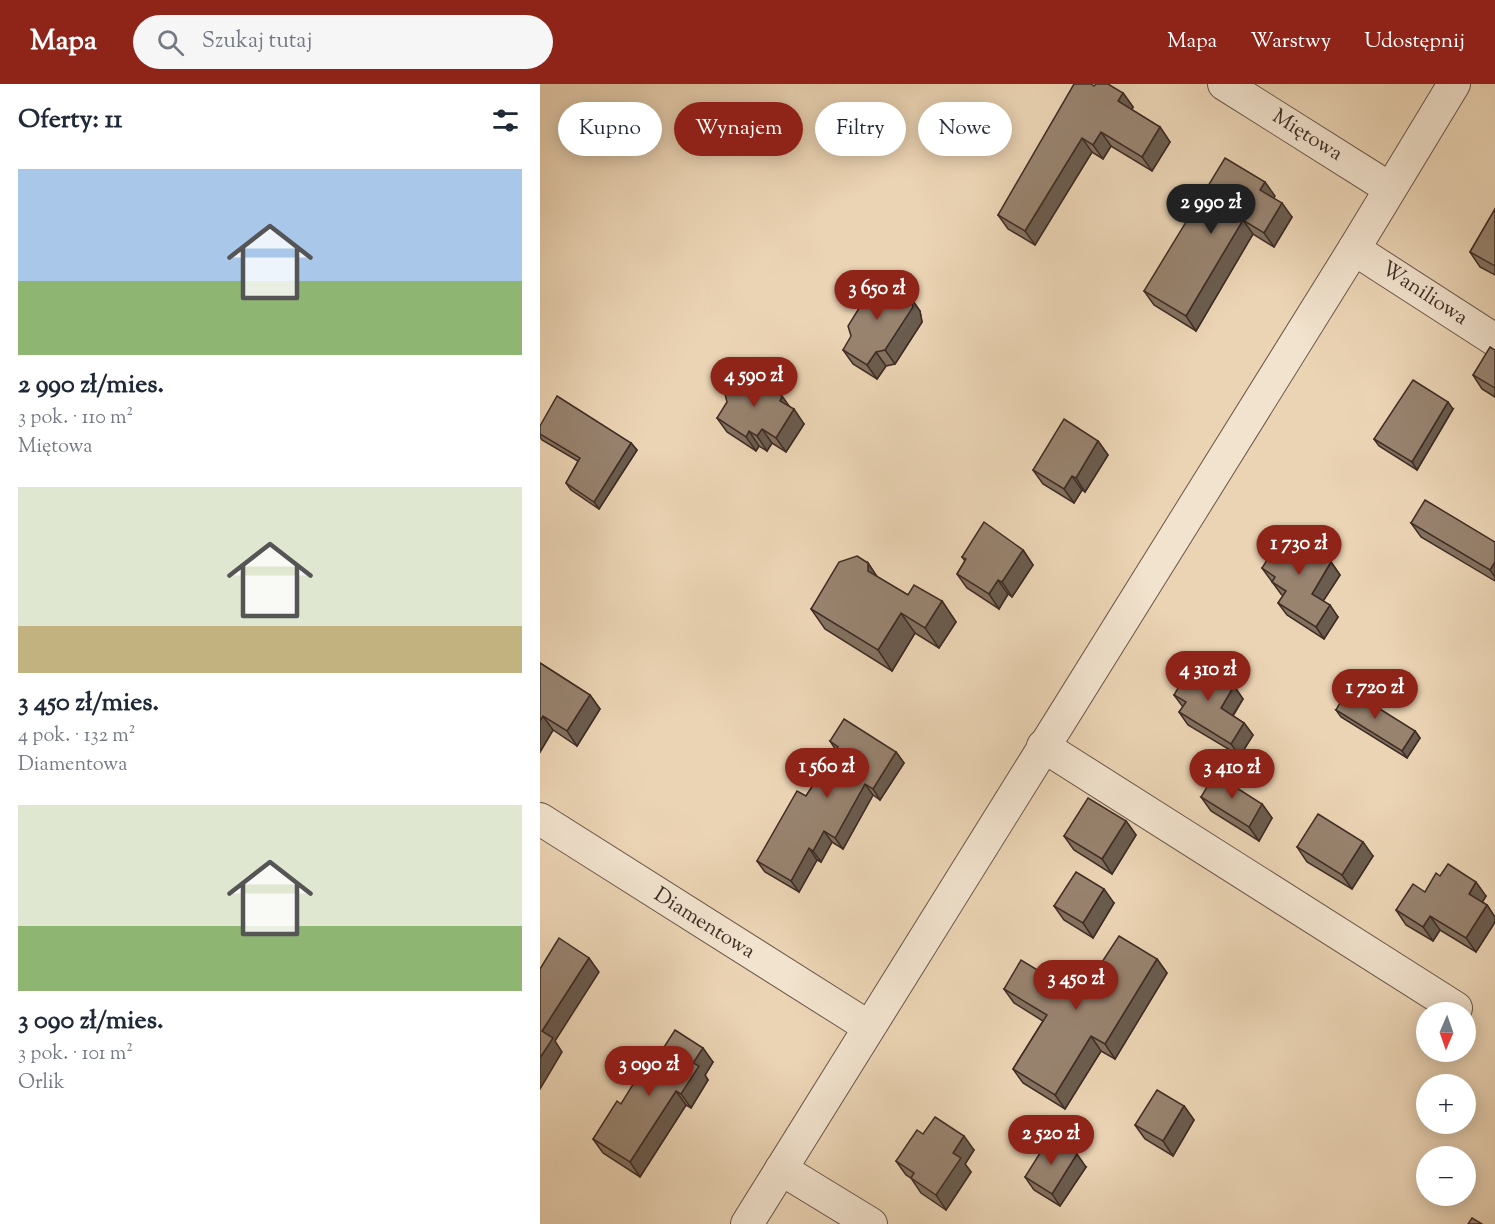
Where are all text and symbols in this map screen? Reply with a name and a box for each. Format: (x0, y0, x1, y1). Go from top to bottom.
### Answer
search box (133, 15, 553, 69)
text: Mapa (30, 22, 97, 62)
icon: search (154, 26, 187, 59)
text: Szukaj tutaj (202, 26, 312, 58)
text: Mapa (1167, 27, 1217, 57)
text: Warstwy (1250, 27, 1331, 57)
text: Udostępnij (1364, 27, 1465, 57)
text: Oferty: 11 (18, 102, 122, 139)
chip: Kupno (558, 102, 662, 156)
chip: Wynajem (674, 102, 803, 156)
chip: Filtry (815, 102, 906, 156)
chip: Nowe (918, 102, 1012, 156)
street label: Miętowa (1266, 103, 1348, 170)
icon: filters (489, 104, 522, 137)
pin: 2 990 zł (1149, 184, 1273, 235)
text: 2 990 zł (1180, 189, 1242, 218)
icon: home (216, 208, 324, 316)
street label: Waniliowa (1375, 255, 1474, 333)
pin: 3 650 zł (815, 270, 939, 321)
text: 3 650 zł (848, 275, 906, 304)
pin: 4 590 zł (692, 357, 816, 408)
text: 4 590 zł (725, 362, 783, 391)
text: 2 990 zł/mies. (18, 367, 164, 404)
text: 3 pok. · 110 m² (18, 404, 133, 433)
text: Miętowa (18, 433, 93, 462)
pin: 1 730 zł (1237, 525, 1361, 576)
icon: home (216, 526, 324, 634)
text: 1 730 zł (1271, 530, 1327, 559)
pin: 4 310 zł (1146, 651, 1270, 702)
text: 4 310 zł (1180, 656, 1237, 685)
pin: 1 720 zł (1313, 669, 1437, 720)
text: 1 720 zł (1346, 674, 1404, 703)
text: 3 450 zł/mies. (18, 685, 159, 722)
text: 4 pok. · 132 m² (18, 722, 136, 751)
pin: 1 560 zł (765, 748, 889, 799)
pin: 3 410 zł (1170, 749, 1294, 800)
text: Diamentowa (18, 751, 127, 780)
text: 1 560 zł (799, 753, 855, 782)
text: 3 410 zł (1204, 754, 1261, 783)
icon: home (216, 844, 324, 952)
street label: Diamentowa (647, 881, 761, 967)
pin: 3 450 zł (1014, 960, 1138, 1011)
text: 3 450 zł (1047, 965, 1105, 994)
north arrow (1416, 1002, 1476, 1062)
map controls (1416, 1002, 1476, 1206)
text: 3 090 zł/mies. (18, 1003, 163, 1040)
text: 3 pok. · 101 m² (18, 1040, 133, 1069)
pin: 3 090 zł (587, 1046, 711, 1097)
text: 3 090 zł (619, 1051, 679, 1080)
text: Orlik (18, 1069, 65, 1098)
button: + (1416, 1074, 1476, 1134)
pin: 2 520 zł (989, 1115, 1113, 1166)
text: 2 520 zł (1022, 1120, 1080, 1149)
button: − (1416, 1146, 1476, 1206)

